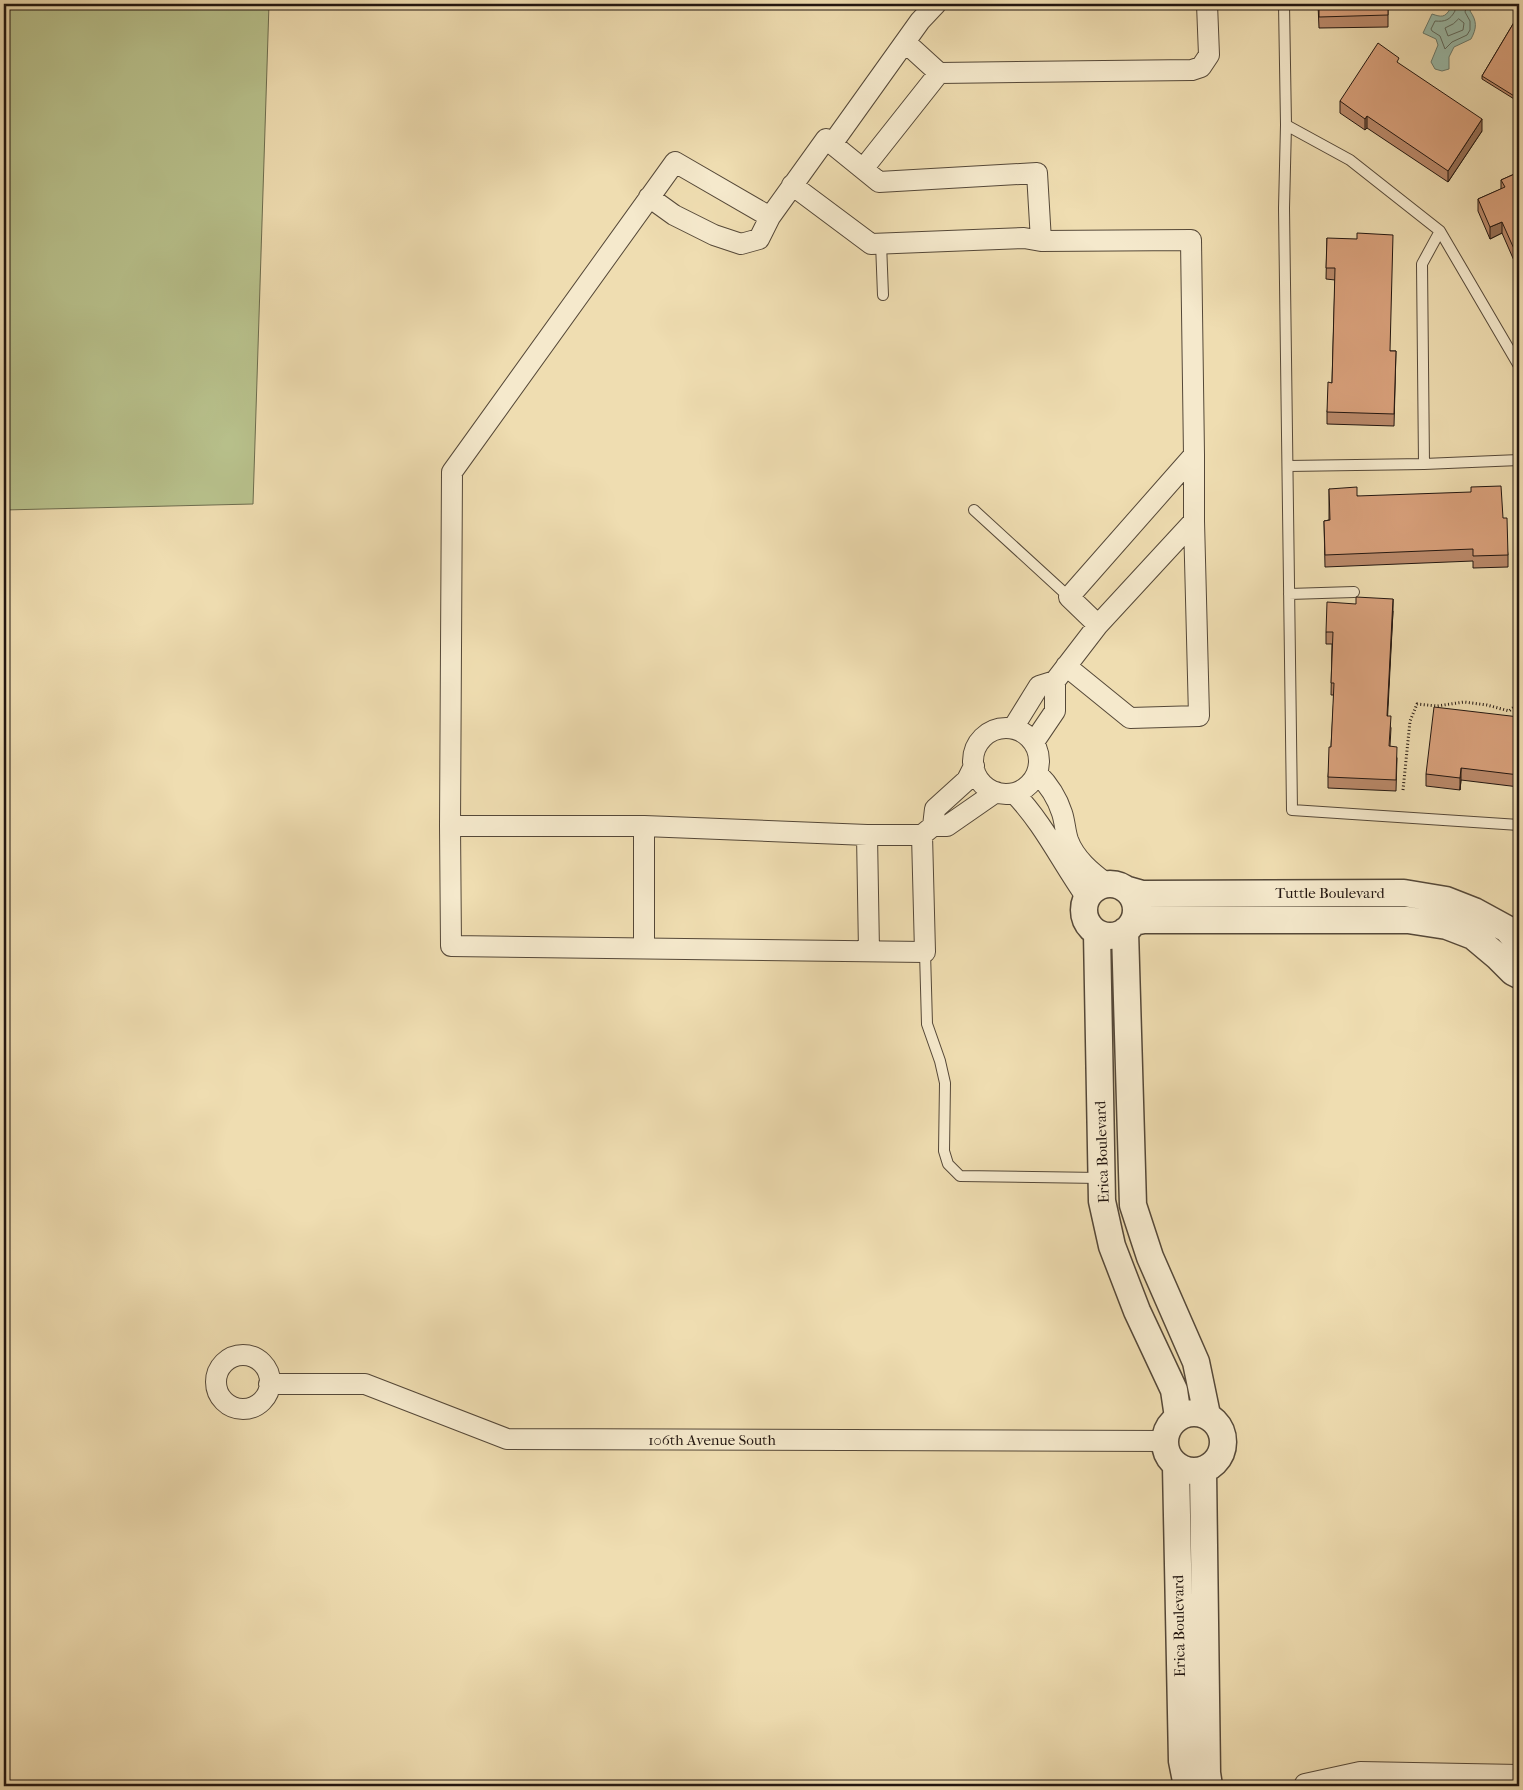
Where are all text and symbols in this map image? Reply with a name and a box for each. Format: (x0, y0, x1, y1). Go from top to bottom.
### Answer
street label: Tuttle Boulevard (1275, 884, 1385, 902)
street label: Erica Boulevard (1091, 1100, 1113, 1203)
street label: 106th Avenue South (648, 1431, 776, 1449)
street label: Erica Boulevard (1169, 1574, 1189, 1677)

